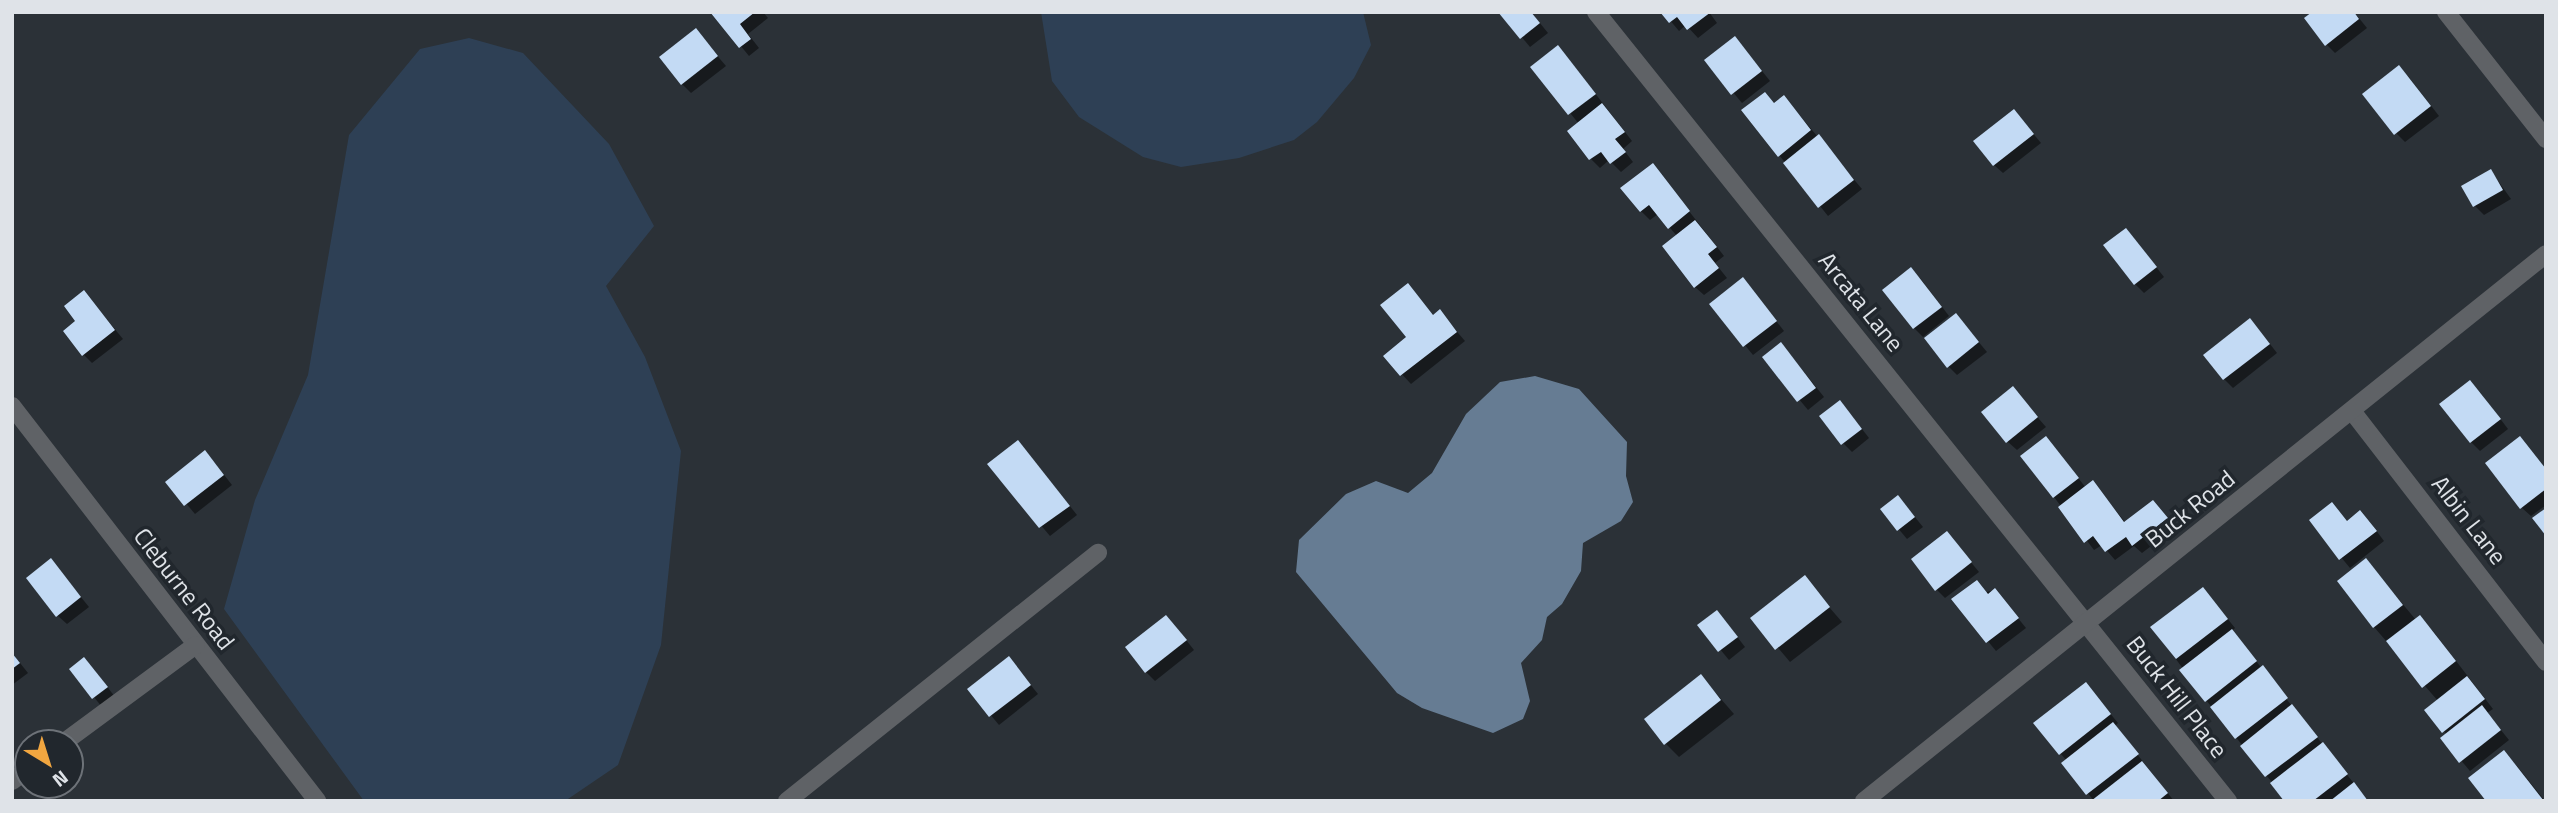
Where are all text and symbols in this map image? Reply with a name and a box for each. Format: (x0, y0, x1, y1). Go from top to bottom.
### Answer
street label: Arcata Lane (1812, 247, 1910, 357)
street label: Buck Road (2139, 464, 2241, 554)
street label: Albin Lane (2426, 470, 2512, 570)
street label: Cleburne Road (128, 522, 240, 656)
street label: Buck Hill Place (2120, 630, 2234, 764)
north arrow (14, 729, 84, 799)
text: N (47, 764, 75, 795)

